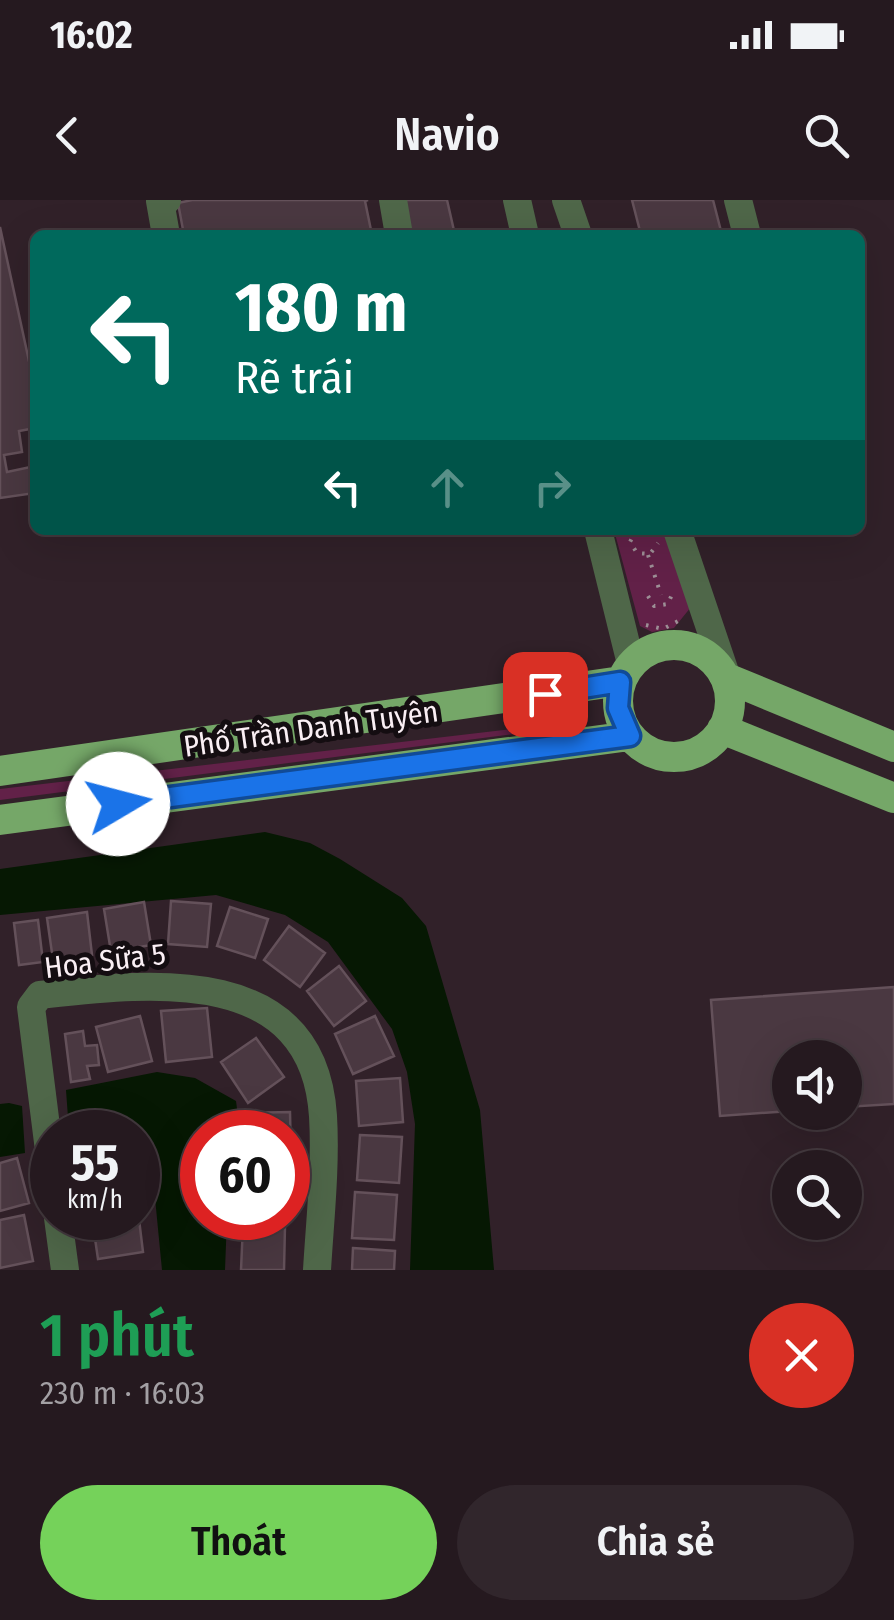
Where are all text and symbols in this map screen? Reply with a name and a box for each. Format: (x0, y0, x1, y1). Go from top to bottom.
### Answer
text: 16:02 (50, 12, 133, 58)
icon: back (40, 108, 95, 163)
text: Navio (394, 108, 500, 162)
icon: search (799, 108, 854, 163)
text: 180 m (235, 266, 408, 350)
icon: left (70, 270, 200, 400)
text: Rẽ trái (235, 351, 354, 405)
icon: left (315, 460, 370, 515)
icon: ahead (420, 460, 475, 515)
icon: right (525, 460, 580, 515)
pin (503, 652, 588, 737)
icon: arrive (518, 667, 573, 722)
street label: Phố Trần Danh Tuyên (181, 693, 441, 765)
position arrow (66, 752, 170, 856)
street label: Hoa Sữa 5 (42, 936, 168, 986)
map controls (772, 1040, 862, 1240)
button: sound (772, 1040, 862, 1130)
speed limit sign: 60 (180, 1110, 310, 1240)
text: 55 (71, 1133, 119, 1193)
button: search (772, 1150, 862, 1240)
text: km/h (67, 1185, 123, 1215)
text: 1 phút (40, 1300, 194, 1372)
button: close (749, 1303, 854, 1408)
text: 230 m · 16:03 (40, 1374, 205, 1412)
button: Thoát (40, 1485, 437, 1600)
button: Chia sẻ (457, 1485, 854, 1600)

